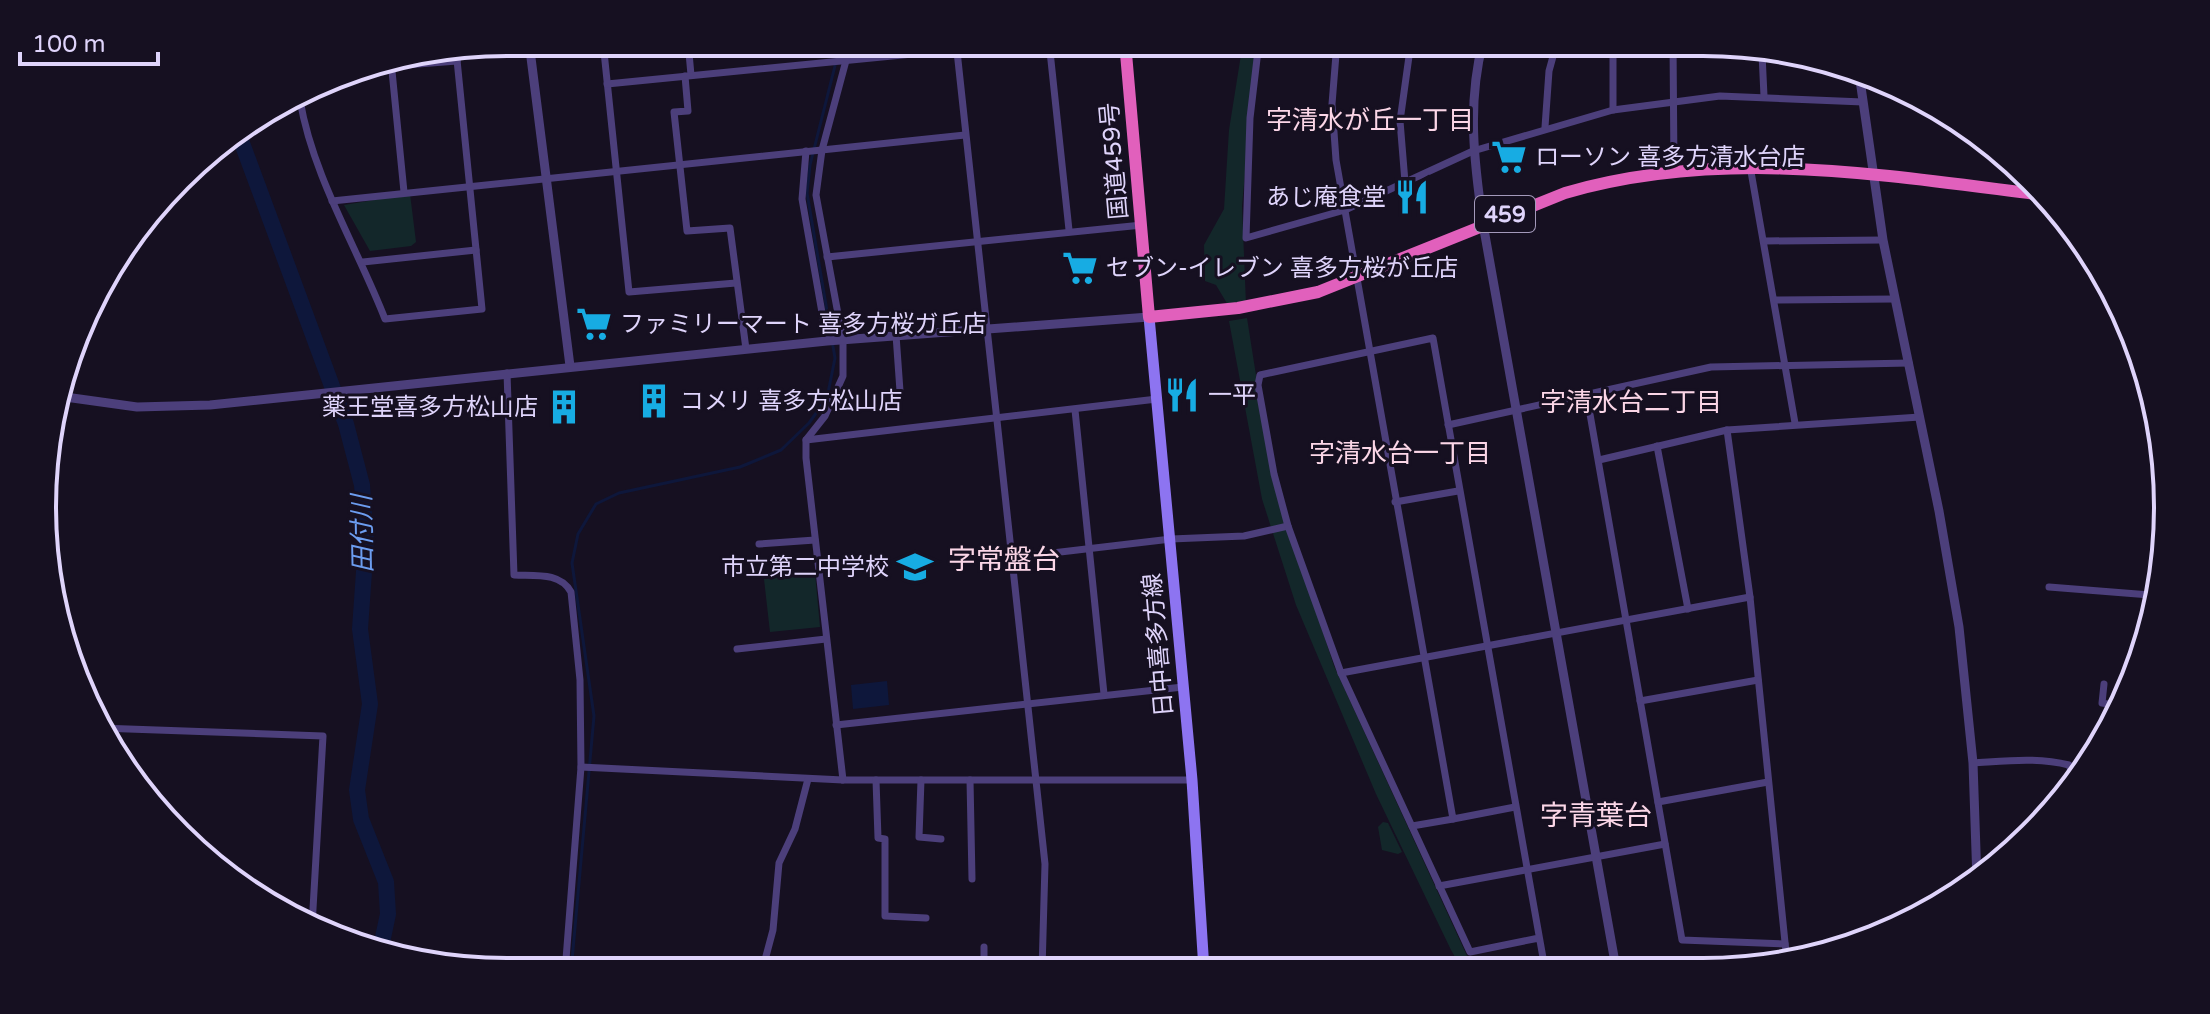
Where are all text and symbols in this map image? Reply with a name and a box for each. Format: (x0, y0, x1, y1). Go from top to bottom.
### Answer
scale bar (20, 16, 158, 66)
text: 100 m (32, 30, 106, 59)
street label: 国道459号 (1095, 101, 1134, 221)
district label: 字清水が丘一丁目 (1266, 105, 1474, 136)
supermarket icon: ローソン 喜多方清水台店 (1490, 138, 1528, 176)
place label: ローソン 喜多方清水台店 (1535, 143, 1805, 172)
restaurant icon: あじ庵食堂 (1393, 178, 1431, 216)
place label: あじ庵食堂 (1266, 183, 1386, 212)
road number: 459 (1475, 196, 1535, 232)
supermarket icon: セブン-イレブン 喜多方桜が丘店 (1061, 249, 1099, 287)
place label: セブン-イレブン 喜多方桜が丘店 (1106, 254, 1458, 283)
supermarket icon: ファミリーマート 喜多方桜ガ丘店 (575, 305, 613, 343)
place label: ファミリーマート 喜多方桜ガ丘店 (620, 310, 986, 339)
restaurant icon: 一平 (1163, 376, 1201, 414)
place label: 一平 (1208, 381, 1256, 410)
building icon: コメリ 喜多方松山店 (635, 382, 673, 420)
place label: コメリ 喜多方松山店 (680, 387, 902, 416)
district label: 字清水台二丁目 (1540, 387, 1722, 418)
building icon: 薬王堂喜多方松山店 (545, 388, 583, 426)
place label: 薬王堂喜多方松山店 (322, 393, 538, 422)
district label: 字清水台一丁目 (1309, 438, 1491, 469)
water label: 田付川 (346, 492, 379, 573)
district label: 字常盤台 (948, 543, 1060, 577)
school or university icon: 市立第二中学校 (896, 548, 934, 586)
place label: 市立第二中学校 (721, 553, 889, 582)
street label: 日中喜多方線 (1138, 572, 1179, 718)
district label: 字青葉台 (1540, 799, 1652, 833)

